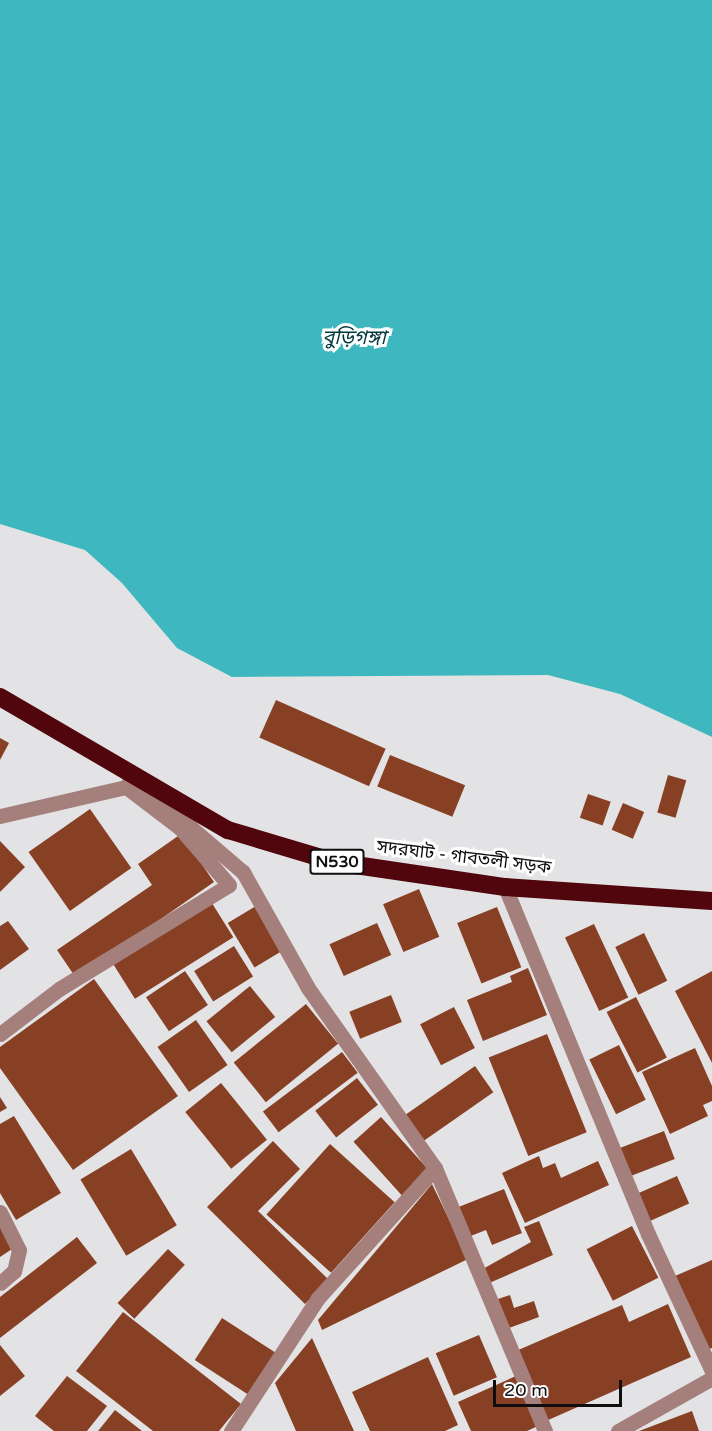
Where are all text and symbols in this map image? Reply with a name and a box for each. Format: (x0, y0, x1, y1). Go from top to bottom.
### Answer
water label: বুড়িগঙ্গা (322, 326, 386, 350)
street label: সদরঘাট - গাবতলী সড়ক (376, 836, 552, 878)
road number: N530 (308, 849, 366, 875)
scale bar (496, 1368, 625, 1406)
text: 20 m (504, 1379, 548, 1401)

